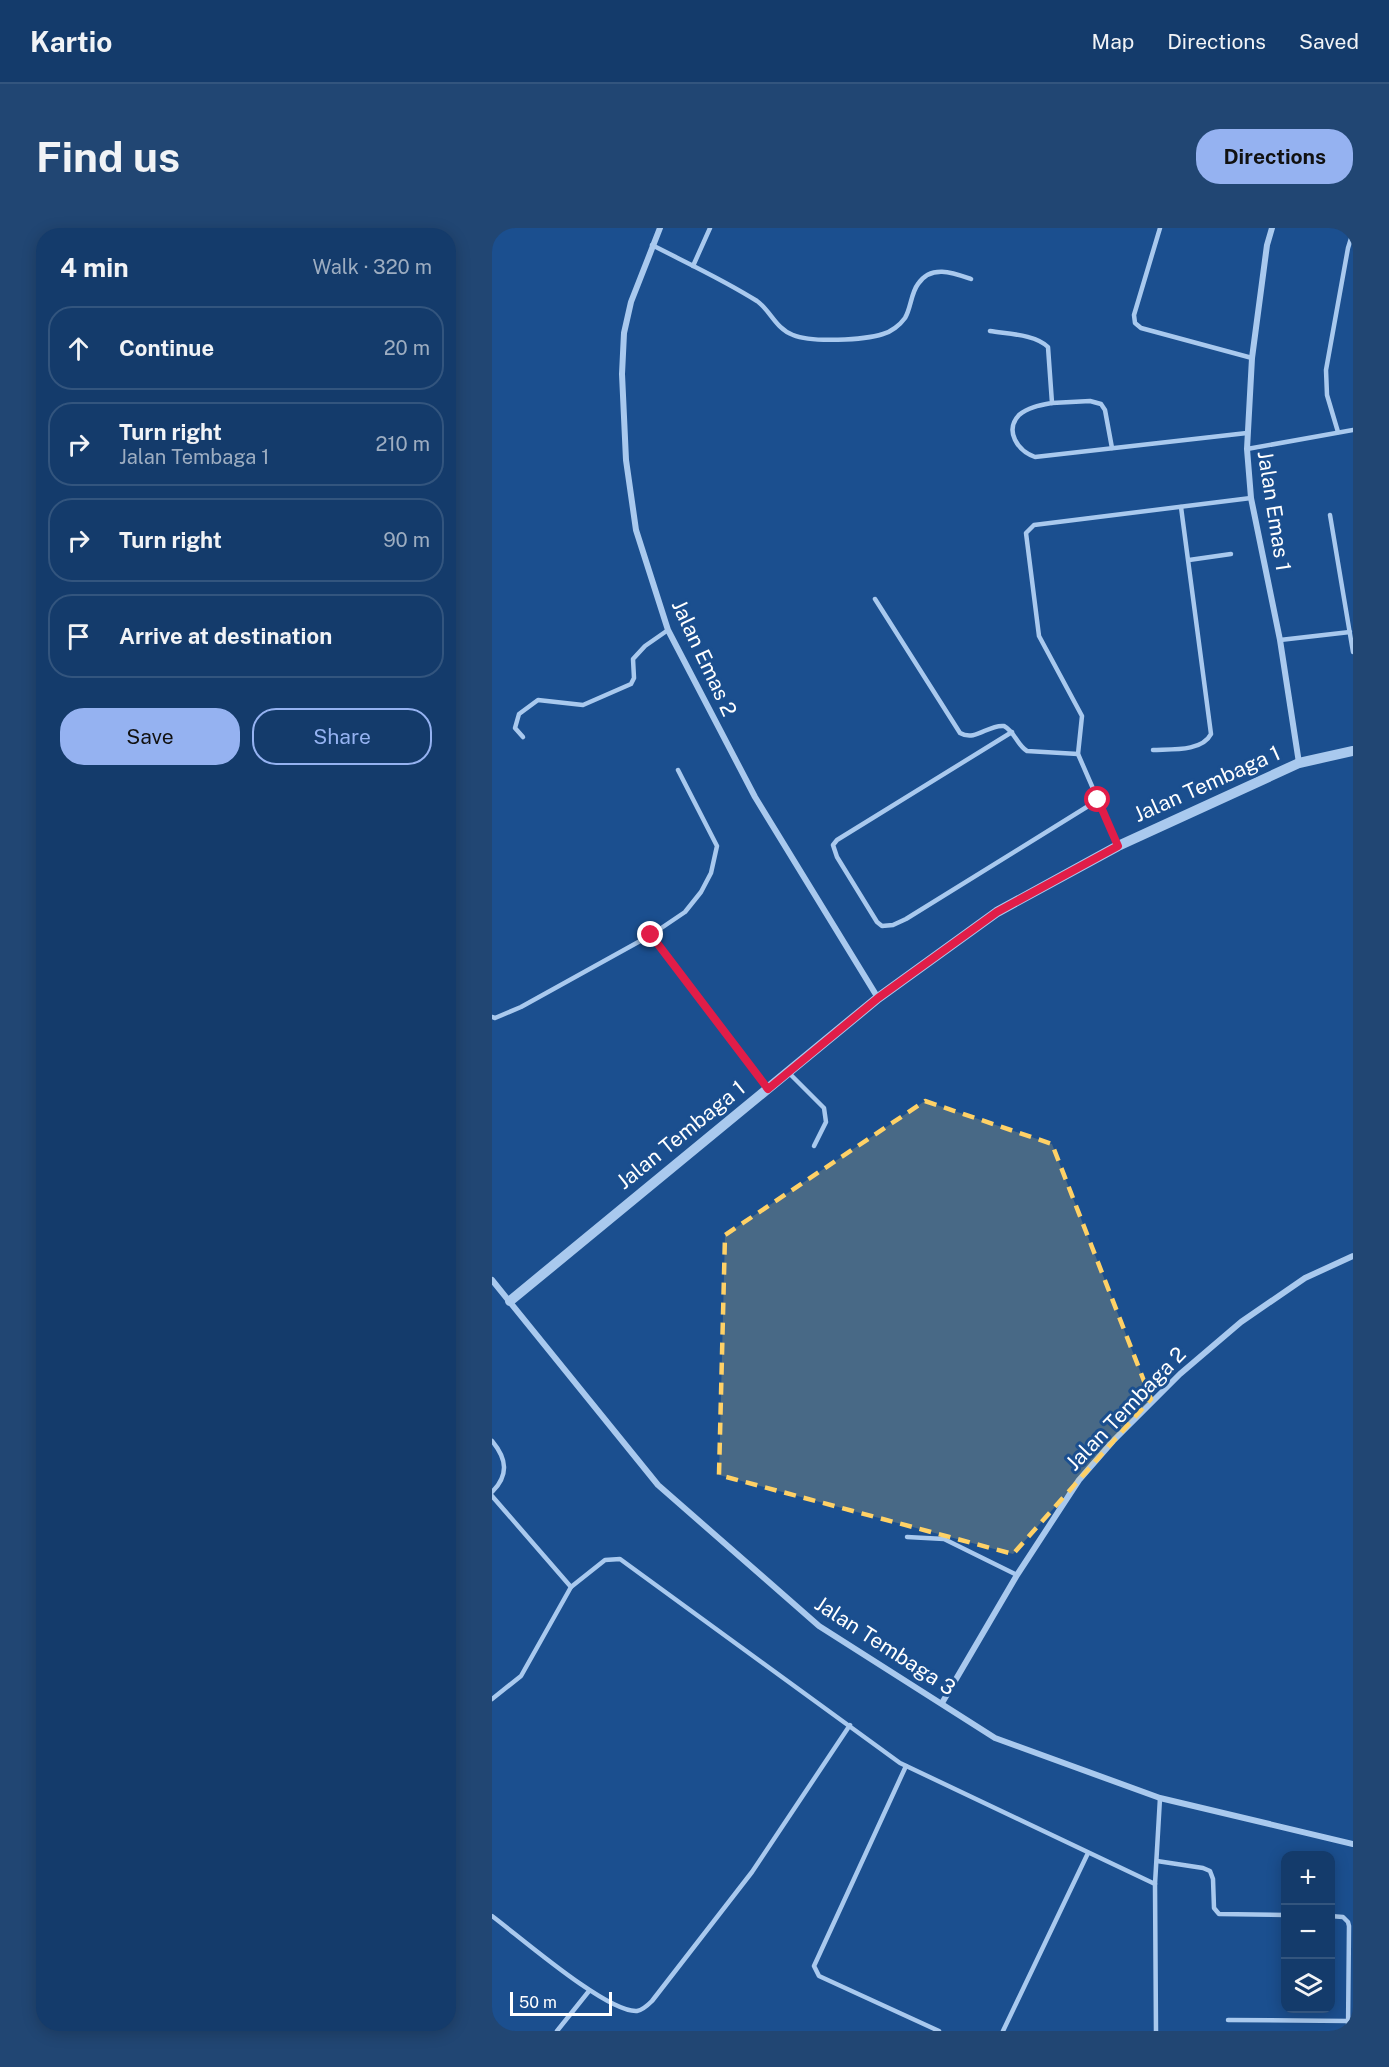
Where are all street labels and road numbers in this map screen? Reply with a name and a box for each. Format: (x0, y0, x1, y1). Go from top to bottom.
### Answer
street label: Jalan Emas 1 (1253, 449, 1296, 573)
street label: Jalan Emas 2 (667, 596, 742, 720)
street label: Jalan Tembaga 1 (1130, 740, 1284, 827)
street label: Jalan Tembaga 1 (611, 1075, 750, 1194)
street label: Jalan Tembaga 2 (1060, 1342, 1191, 1476)
street label: Jalan Tembaga 3 (810, 1591, 960, 1700)

